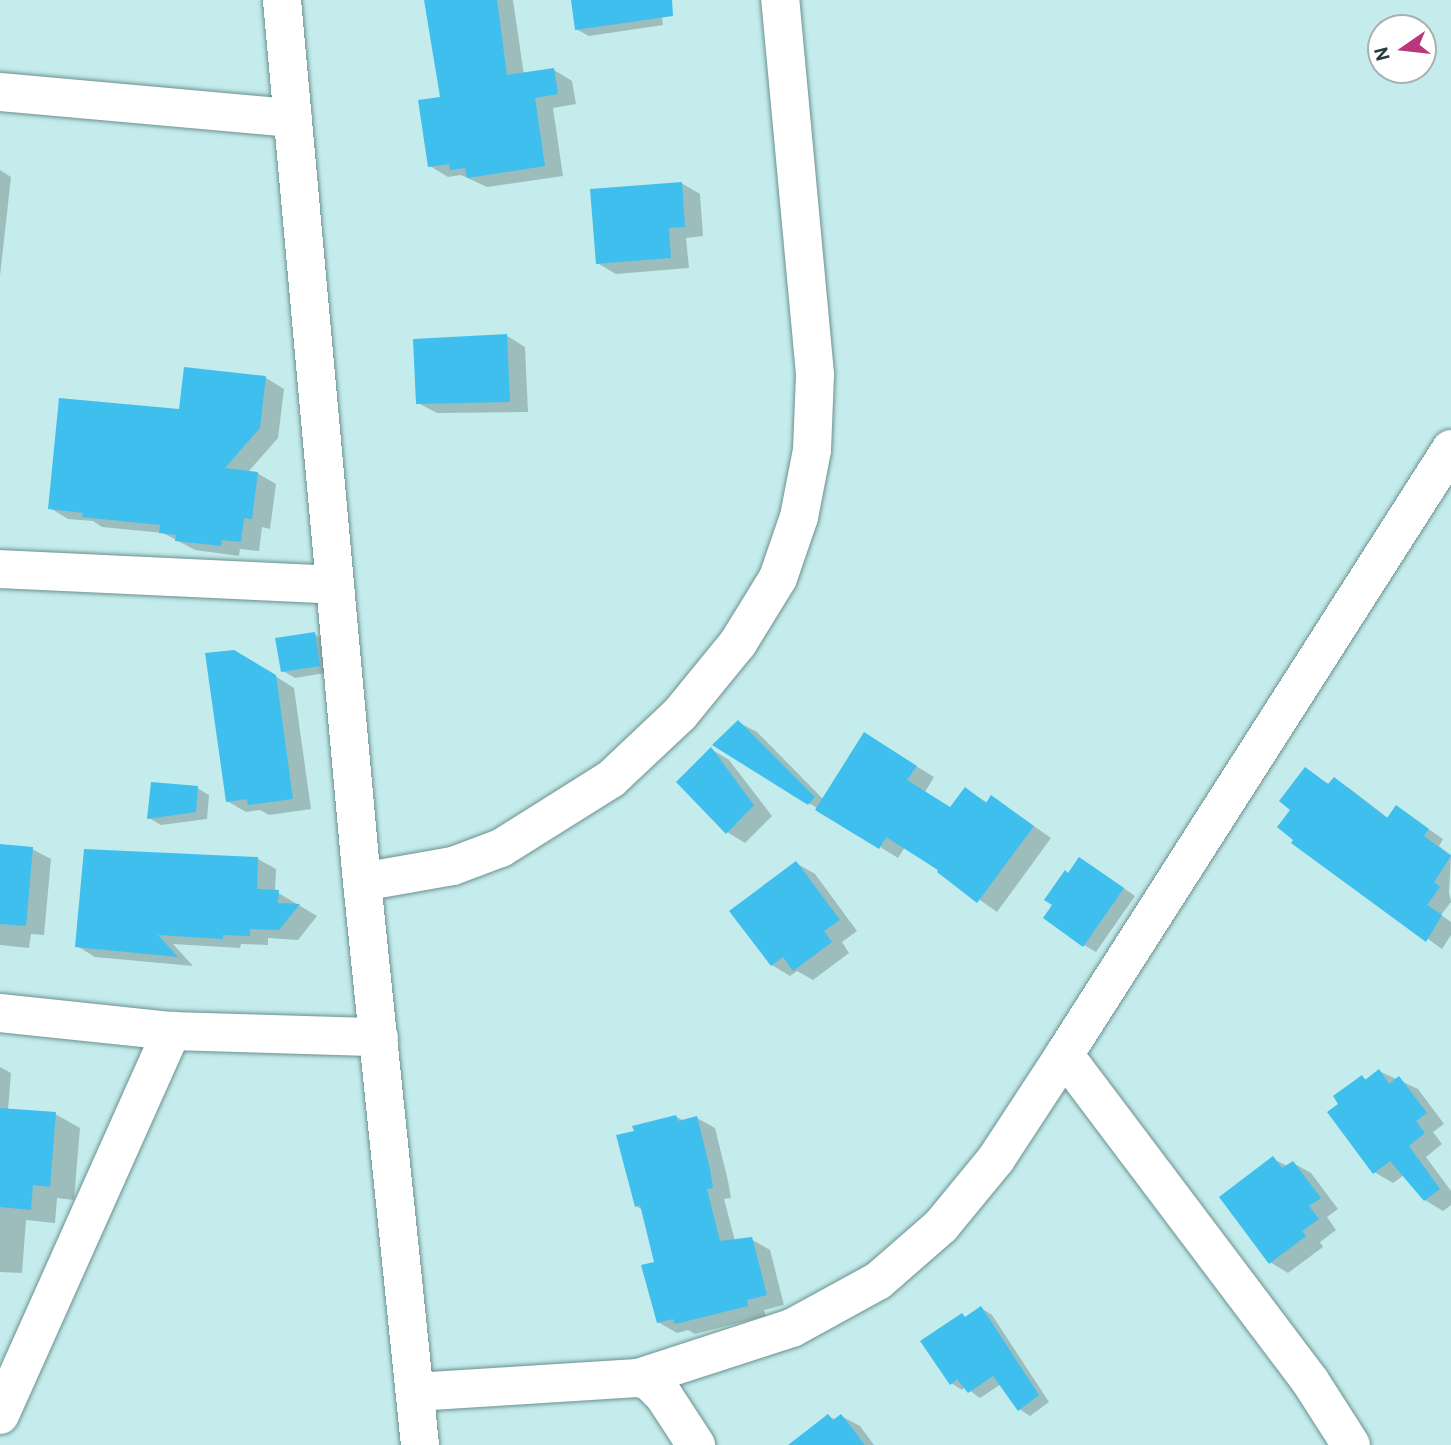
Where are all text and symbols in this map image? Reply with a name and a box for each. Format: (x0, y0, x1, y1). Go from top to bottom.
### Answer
north arrow (1367, 14, 1437, 84)
text: N (1370, 44, 1397, 63)

